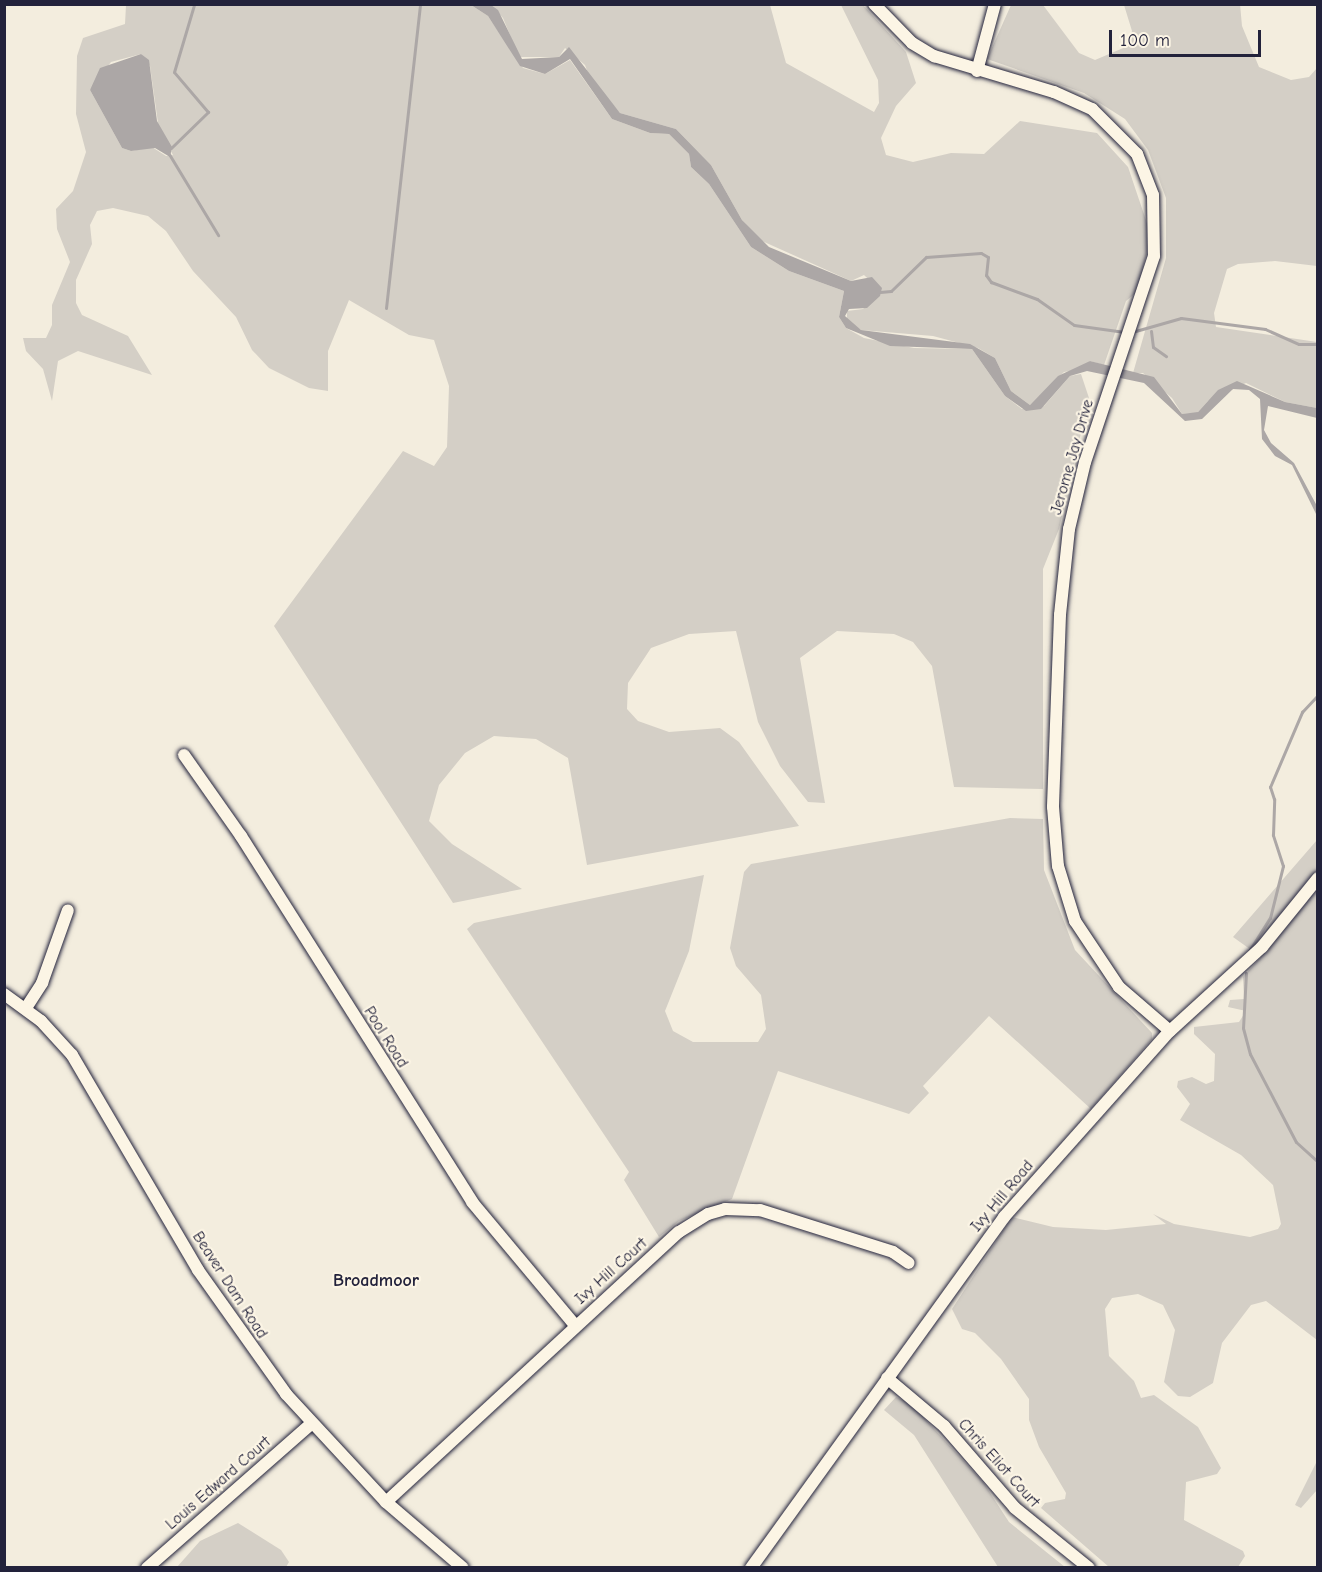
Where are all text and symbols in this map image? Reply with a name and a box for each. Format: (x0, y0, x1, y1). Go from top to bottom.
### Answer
scale bar (1112, 18, 1264, 56)
text: 100 m (1120, 30, 1170, 51)
street label: Jerome Jay Drive (1046, 397, 1098, 517)
street label: Pool Road (360, 1003, 412, 1071)
street label: Ivy Hill Road (967, 1156, 1037, 1236)
street label: Beaver Dam Road (188, 1228, 272, 1342)
street label: Ivy Hill Court (571, 1234, 651, 1308)
district label: Broadmoor (333, 1270, 419, 1292)
street label: Chris Eliot Court (954, 1415, 1044, 1511)
street label: Louis Edward Court (162, 1432, 274, 1534)

